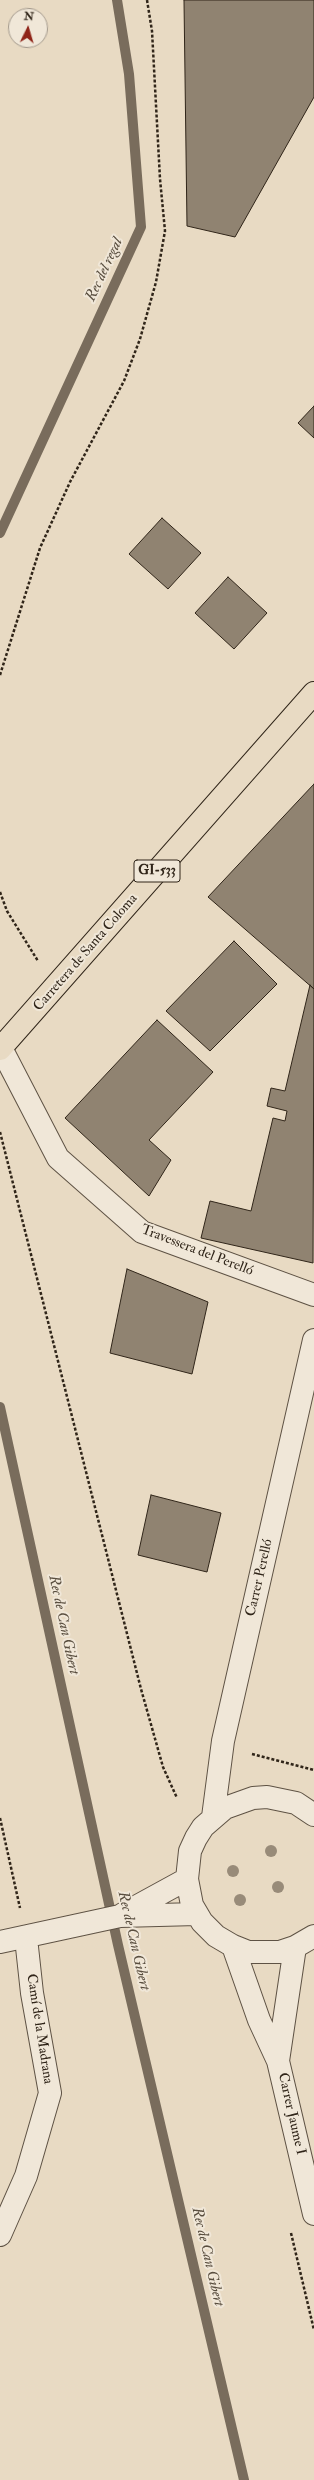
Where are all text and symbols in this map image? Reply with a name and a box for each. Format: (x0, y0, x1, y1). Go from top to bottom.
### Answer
north arrow (8, 8, 48, 48)
text: N (24, 10, 34, 23)
water label: Rec del regal (83, 235, 127, 305)
road number: GI-533 (134, 860, 180, 882)
street label: Carretera de Santa Coloma (30, 891, 142, 1015)
street label: Travessera del Perelló (139, 1222, 255, 1280)
street label: Carrer Perelló (243, 1538, 277, 1618)
water label: Rec de Can Gibert (44, 1574, 82, 1676)
water label: Rec de Can Gibert (113, 1890, 153, 1992)
street label: Camí de la Madrana (22, 1973, 56, 2085)
street label: Carrer Jaume I (273, 2071, 309, 2157)
water label: Rec de Can Gibert (187, 2206, 227, 2308)

